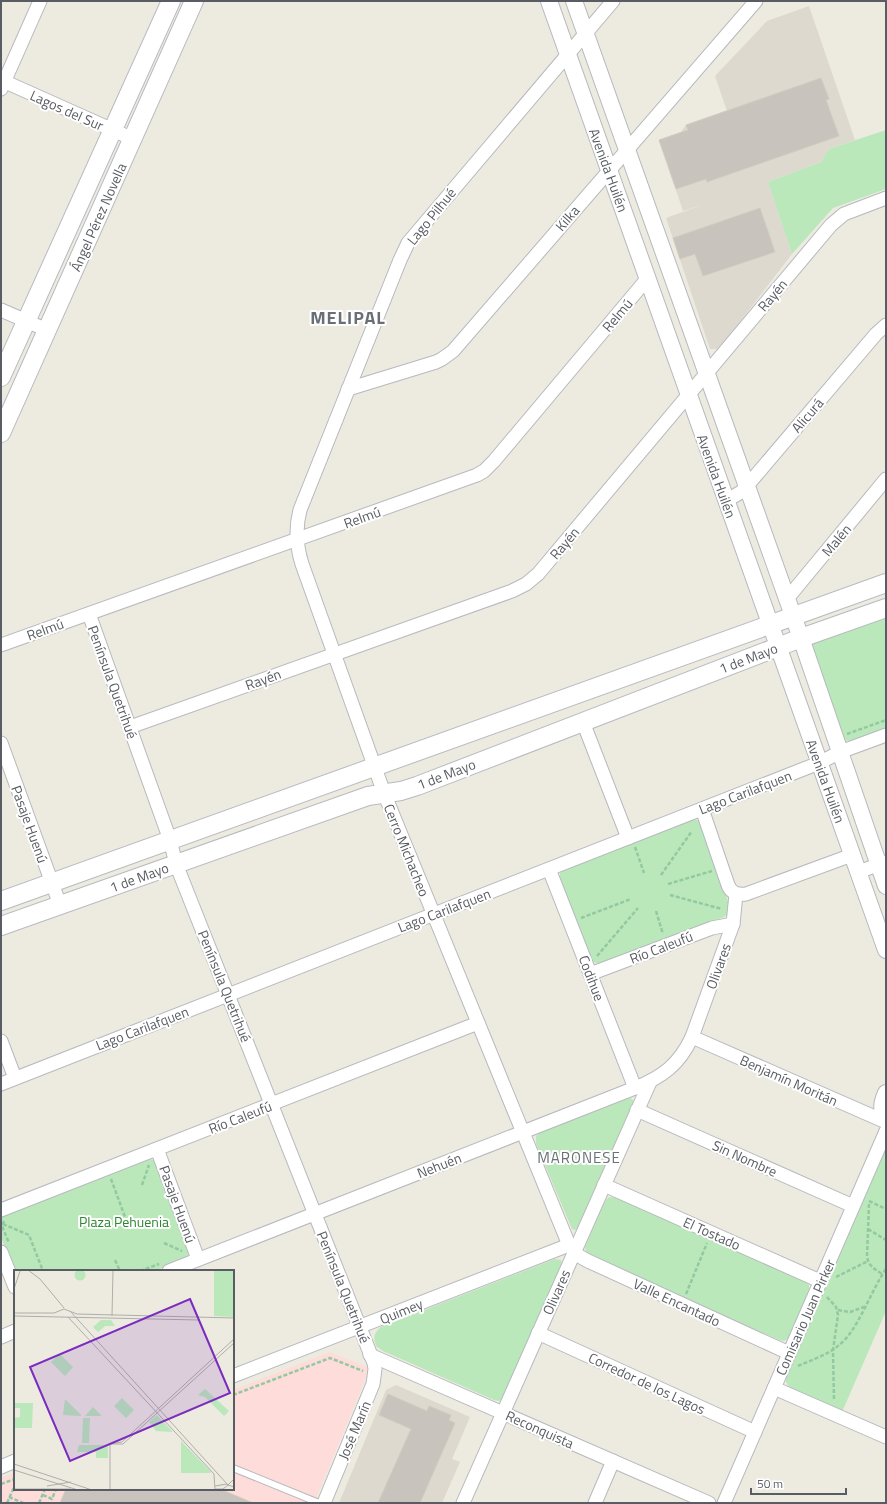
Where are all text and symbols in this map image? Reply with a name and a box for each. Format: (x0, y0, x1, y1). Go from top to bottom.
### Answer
street label: Lagos del Sur (27, 84, 107, 136)
street label: Avenida Huilén (584, 125, 634, 215)
street label: Ángel Pérez Novella (65, 159, 131, 275)
street label: Lago Pilhué (401, 183, 461, 249)
street label: Kilka (550, 201, 584, 235)
street label: Rayén (752, 274, 792, 316)
street label: Relmú (597, 294, 637, 336)
district label: MELIPAL (310, 304, 386, 331)
street label: Alicurá (786, 393, 828, 437)
street label: Avenida Huilén (692, 431, 742, 521)
street label: Relmú (341, 501, 383, 533)
street label: Malén (816, 519, 856, 561)
street label: Rayén (544, 522, 584, 564)
street label: Relmú (24, 613, 66, 645)
street label: Península Quetrihué (83, 622, 143, 742)
street label: 1 de Mayo (716, 637, 780, 679)
street label: Rayén (242, 663, 284, 695)
street label: Avenida Huilén (801, 736, 851, 826)
street label: 1 de Mayo (414, 753, 478, 795)
street label: Lago Carilafquen (695, 765, 795, 819)
street label: Pasaje Huenú (6, 782, 54, 866)
street label: Cerro Michacheo (379, 801, 435, 899)
street label: 1 de Mayo (107, 857, 171, 897)
street label: Lago Carilafquen (394, 883, 494, 937)
street label: Río Caleufú (626, 925, 696, 969)
street label: Península Quetrihué (193, 927, 257, 1045)
street label: Olivares (700, 940, 736, 992)
street label: Codihue (574, 952, 610, 1004)
street label: Lago Carilafquen (92, 1001, 192, 1055)
street label: Benjamín Moritán (737, 1049, 841, 1111)
street label: Río Caleufú (205, 1095, 275, 1139)
street label: Sin Nombre (709, 1134, 781, 1182)
district label: MARONESE (537, 1146, 621, 1169)
street label: Nehuén (414, 1147, 464, 1183)
street label: Pasaje Huenú (154, 1162, 202, 1246)
park label: Plaza Pehuenia (79, 1211, 169, 1232)
street label: El Tostado (680, 1211, 744, 1255)
street label: Península Quetrihué (312, 1228, 376, 1346)
street label: Comisario Juan Pirker (770, 1255, 840, 1379)
street label: Olivares (537, 1266, 575, 1318)
inset map (14, 1270, 234, 1490)
street label: Valle Encantado (630, 1273, 724, 1331)
street label: Quimey (376, 1293, 426, 1329)
street label: Corredor de los Lagos (585, 1347, 709, 1419)
street label: José Marín (332, 1397, 376, 1463)
street label: Reconquista (502, 1405, 578, 1453)
scale bar (751, 1470, 846, 1496)
text: 50 m (757, 1474, 783, 1493)

